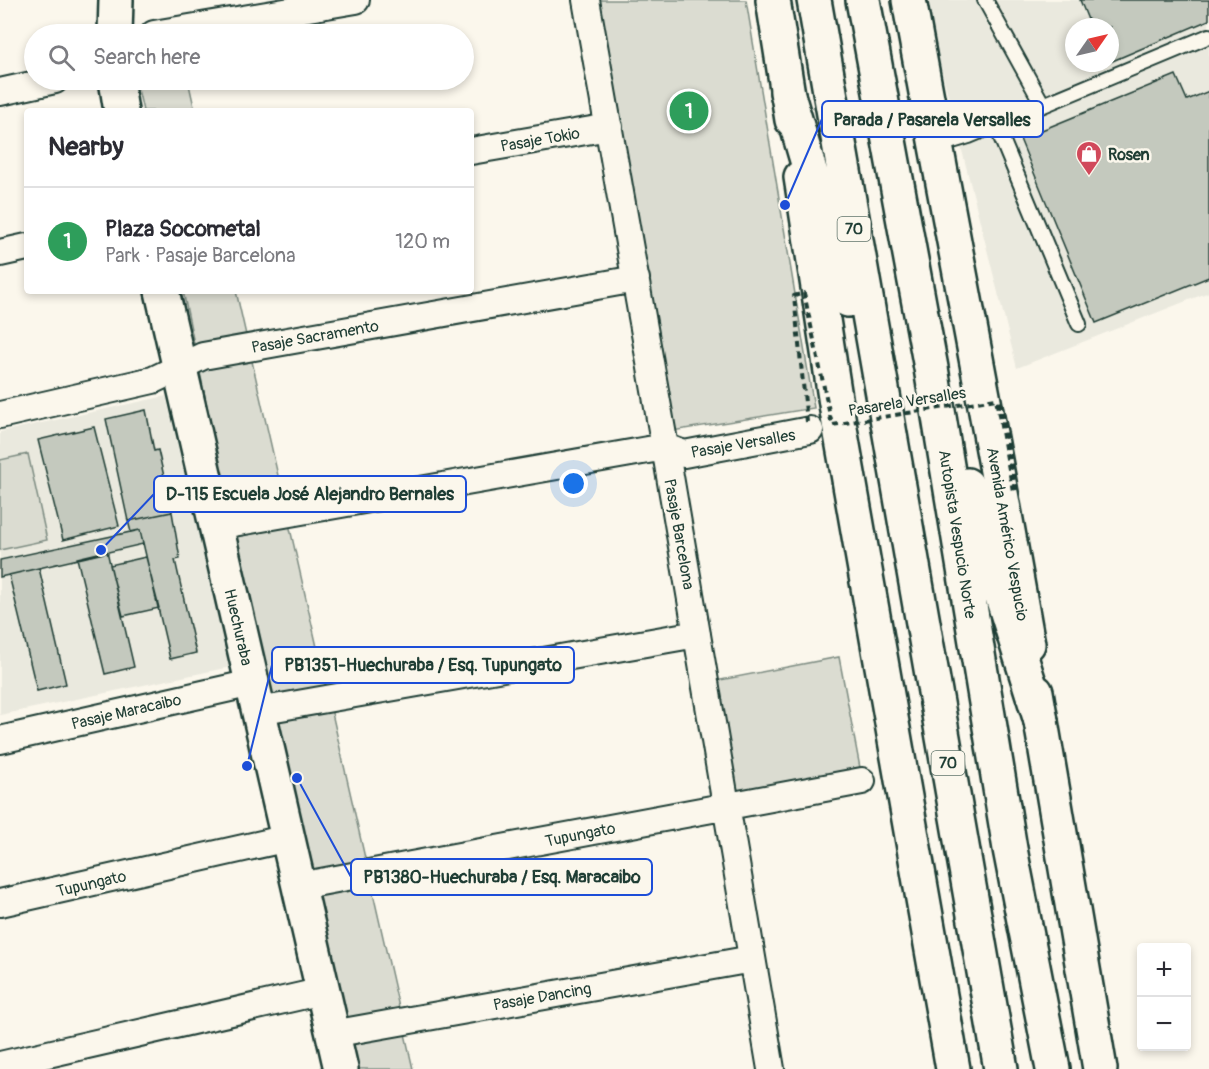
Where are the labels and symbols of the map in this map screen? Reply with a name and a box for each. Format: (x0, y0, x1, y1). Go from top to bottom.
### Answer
north arrow (1065, 18, 1119, 72)
pin: 1 (670, 88, 708, 134)
callout: Parada / Pasarela Versalles (822, 101, 1043, 137)
text: Parada / Pasarela Versalles (833, 109, 1032, 132)
street label: Pasaje Tokio (499, 123, 582, 157)
shop icon: Rosen (1074, 139, 1104, 177)
place label: Rosen (1108, 145, 1150, 165)
road number: 70 (838, 217, 870, 241)
street label: Pasaje Sacramento (250, 316, 381, 358)
street label: Pasarela Versalles (847, 383, 967, 421)
street label: Pasaje Versalles (689, 425, 797, 463)
street label: Avenida Américo Vespucio (982, 446, 1032, 623)
street label: Autopista Vespucio Norte (934, 448, 980, 620)
your location (559, 469, 588, 498)
callout: D-115 Escuela José Alejandro Bernales (154, 476, 466, 512)
street label: Pasaje Barcelona (659, 477, 699, 591)
text: D-115 Escuela José Alejandro Bernales (166, 483, 455, 506)
street label: Huechuraba (219, 587, 257, 668)
callout: PB1351-Huechuraba / Esq. Tupungato (272, 647, 574, 683)
text: PB1351-Huechuraba / Esq. Tupungato (284, 654, 562, 677)
street label: Pasaje Maracaibo (69, 690, 184, 734)
road number: 70 (932, 751, 964, 775)
street label: Tupungato (543, 818, 617, 852)
callout: PB1380-Huechuraba / Esq. Maracaibo (351, 859, 652, 895)
street label: Tupungato (54, 866, 129, 902)
text: PB1380-Huechuraba / Esq. Maracaibo (363, 866, 641, 889)
street label: Pasaje Dancing (492, 979, 593, 1015)

